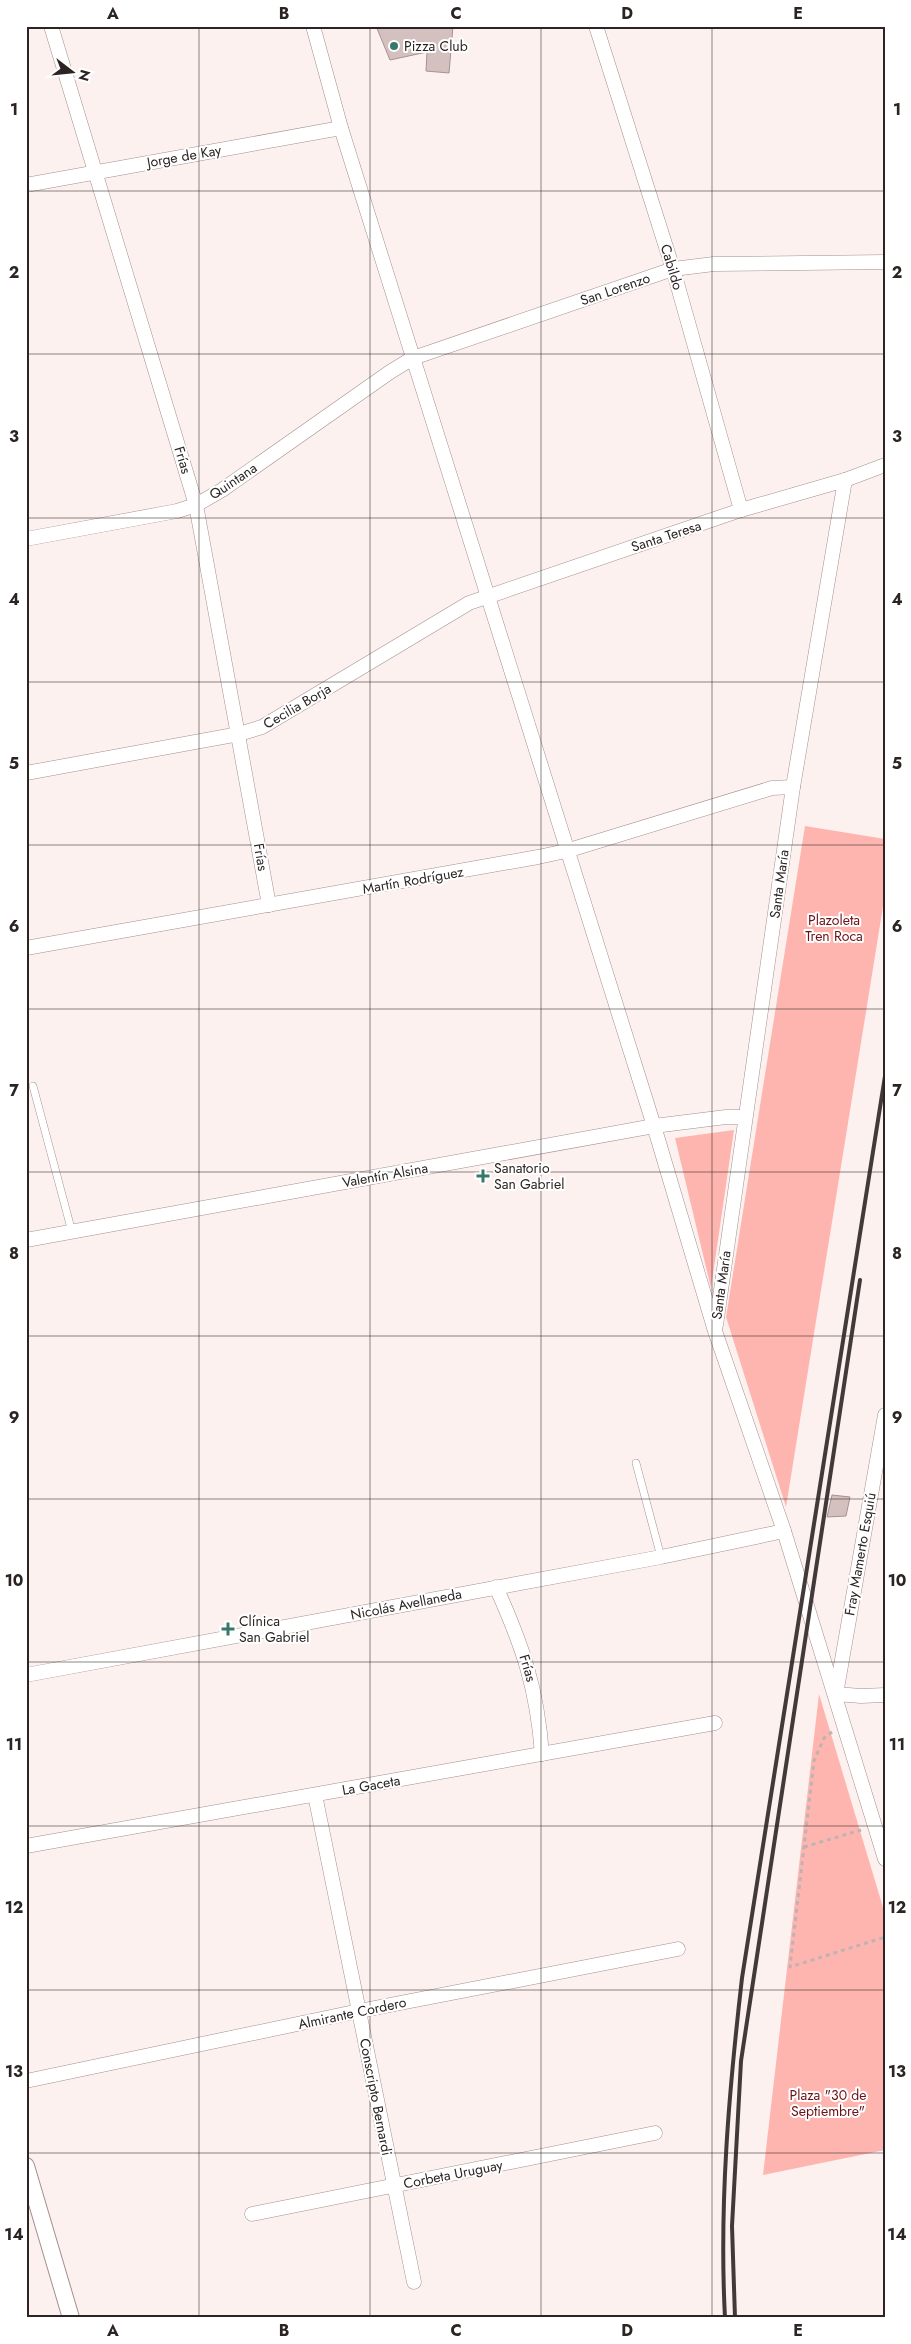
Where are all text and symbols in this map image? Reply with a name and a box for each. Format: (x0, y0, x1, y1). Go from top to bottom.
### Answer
text: A (106, 2, 119, 25)
text: B (279, 2, 289, 25)
text: C (450, 2, 462, 25)
text: D (621, 2, 633, 25)
text: E (793, 2, 803, 25)
place label: Pizza Club (404, 36, 468, 56)
marker: Pizza Club (388, 40, 400, 52)
north arrow (48, 48, 98, 98)
text: N (73, 67, 96, 84)
text: 1 (10, 98, 18, 121)
text: 1 (893, 98, 901, 121)
street label: Jorge de Kay (143, 139, 224, 173)
street label: Cabildo (656, 242, 689, 293)
text: 2 (9, 261, 19, 284)
text: 2 (892, 261, 902, 284)
street label: San Lorenzo (577, 268, 653, 310)
text: 3 (9, 425, 19, 448)
text: 3 (892, 425, 902, 448)
street label: Frías (169, 444, 197, 476)
street label: Quintana (205, 458, 261, 504)
street label: Santa Teresa (628, 515, 704, 557)
text: 4 (8, 588, 20, 611)
text: 4 (891, 588, 903, 611)
street label: Cecilia Borja (259, 678, 335, 734)
text: 5 (9, 752, 19, 775)
text: 5 (892, 752, 902, 775)
street label: Frías (249, 842, 273, 873)
street label: Santa María (764, 848, 794, 920)
street label: Martín Rodríguez (361, 861, 466, 899)
park label: Plazoleta Tren Roca (805, 910, 863, 946)
text: 6 (9, 915, 19, 938)
text: 6 (892, 915, 902, 938)
text: 7 (9, 1079, 19, 1102)
text: 7 (892, 1079, 902, 1102)
street label: Valentín Alsina (341, 1158, 429, 1192)
place label: Sanatorio San Gabriel (494, 1158, 564, 1194)
marker: Sanatorio San Gabriel (476, 1169, 490, 1183)
text: 8 (9, 1242, 19, 1265)
text: 8 (892, 1242, 902, 1265)
street label: Santa María (706, 1249, 736, 1321)
text: 9 (9, 1406, 19, 1429)
text: 9 (892, 1406, 902, 1429)
street label: Fray Mamerto Esquiú (839, 1491, 881, 1617)
text: 10 (5, 1569, 23, 1592)
text: 10 (888, 1569, 906, 1592)
street label: Nicolás Avellaneda (349, 1583, 463, 1625)
place label: Clínica San Gabriel (239, 1611, 309, 1647)
marker: Clínica San Gabriel (221, 1622, 235, 1636)
street label: Frías (514, 1652, 542, 1684)
text: 11 (6, 1733, 22, 1756)
text: 11 (889, 1733, 905, 1756)
street label: La Gaceta (340, 1770, 402, 1800)
text: 12 (5, 1896, 23, 1919)
text: 12 (888, 1896, 906, 1919)
street label: Almirante Cordero (296, 1992, 408, 2034)
street label: Conscripto Bernardi (355, 2037, 397, 2157)
text: 13 (5, 2060, 23, 2083)
text: 13 (888, 2060, 906, 2083)
park label: Plaza "30 de Septiembre" (790, 2085, 866, 2121)
street label: Corbeta Uruguay (402, 2154, 505, 2193)
text: 14 (4, 2223, 24, 2246)
text: 14 (887, 2223, 907, 2246)
text: A (106, 2319, 119, 2342)
text: B (279, 2319, 289, 2342)
text: C (450, 2319, 462, 2342)
text: D (621, 2319, 633, 2342)
text: E (793, 2319, 803, 2342)

